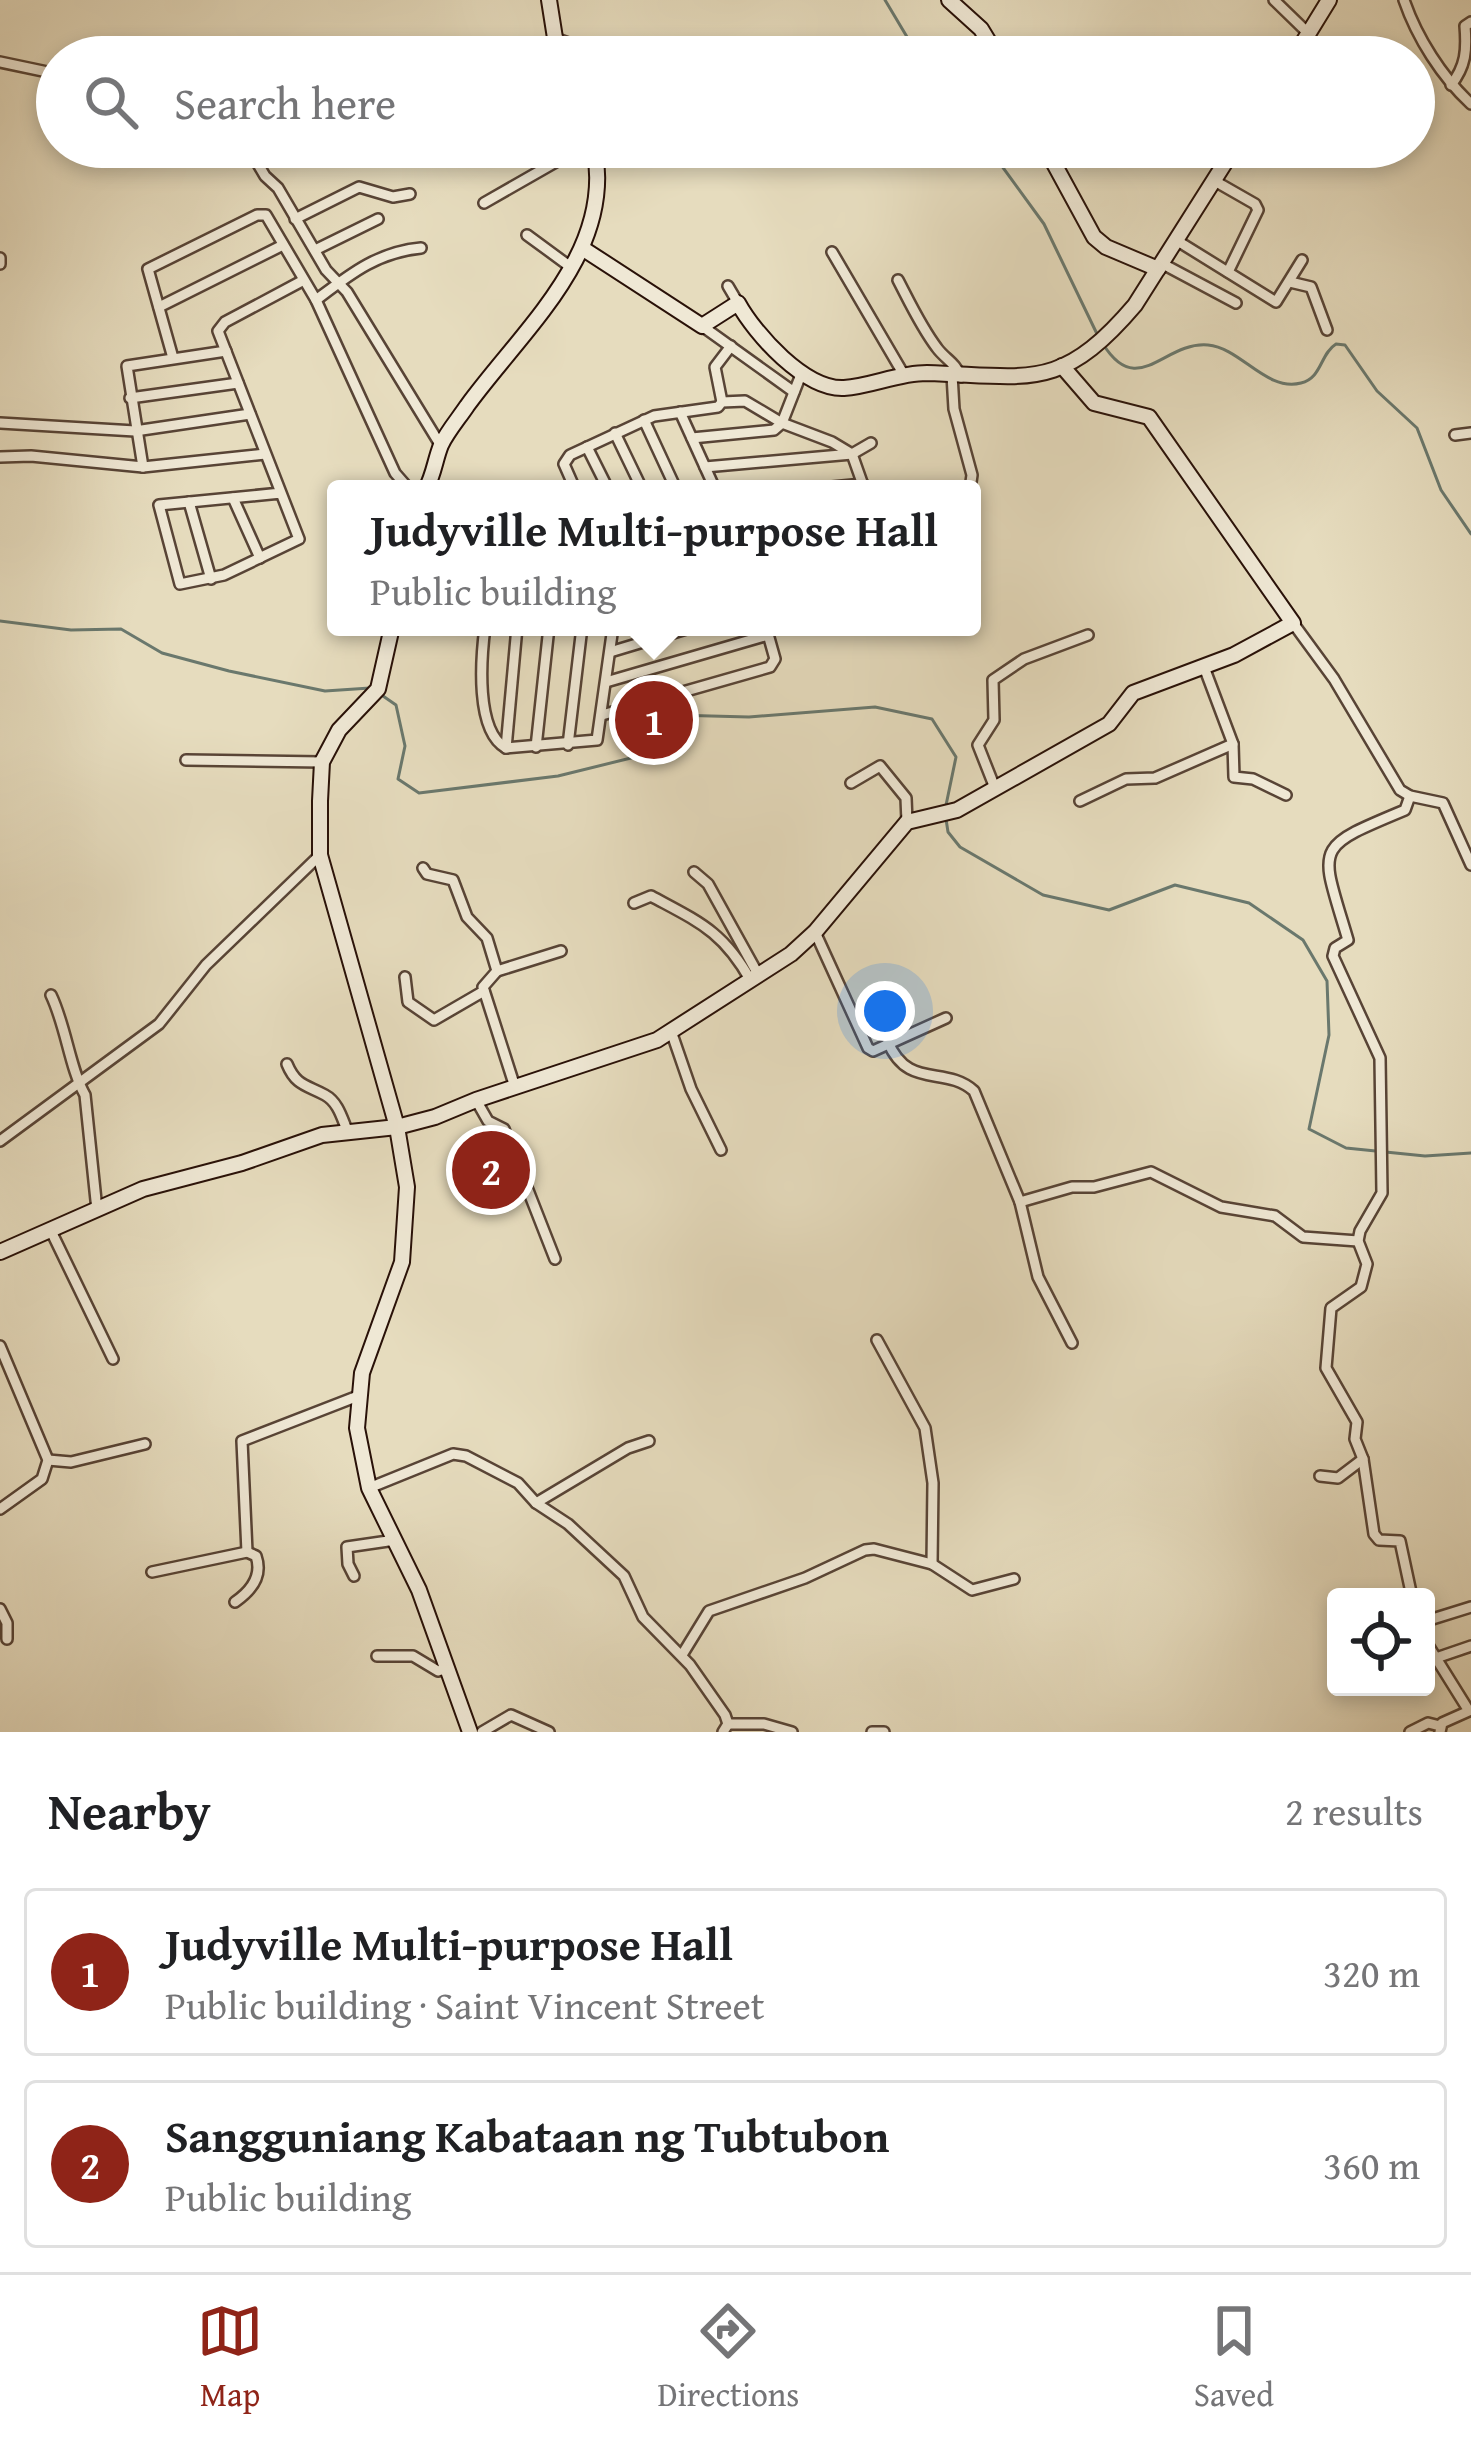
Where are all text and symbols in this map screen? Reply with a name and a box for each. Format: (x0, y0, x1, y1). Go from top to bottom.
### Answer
search box (36, 36, 1435, 168)
icon: search (78, 69, 144, 135)
text: Search here (174, 70, 396, 135)
popup (327, 480, 981, 636)
text: Judyville Multi-purpose Hall (370, 497, 938, 562)
text: Public building (370, 562, 616, 619)
pin: 1 (615, 675, 693, 765)
your location (855, 981, 915, 1041)
pin: 2 (452, 1125, 530, 1215)
map controls (1327, 1588, 1435, 1696)
button: locate (1327, 1588, 1435, 1696)
text: Nearby (48, 1773, 211, 1848)
text: 2 results (1285, 1782, 1423, 1839)
text: Judyville Multi-purpose Hall (165, 1911, 733, 1976)
text: 1 (80, 1944, 100, 2001)
text: 320 m (1323, 1944, 1420, 2001)
text: Public building · Saint Vincent Street (165, 1976, 765, 2033)
text: Sangguniang Kabataan ng Tubtubon (165, 2103, 889, 2168)
text: 2 (80, 2136, 100, 2193)
text: 360 m (1323, 2136, 1420, 2193)
text: Public building (165, 2168, 411, 2225)
tab: Map (197, 2298, 263, 2418)
tab: Directions (658, 2298, 799, 2418)
tab: Saved (1194, 2298, 1274, 2418)

